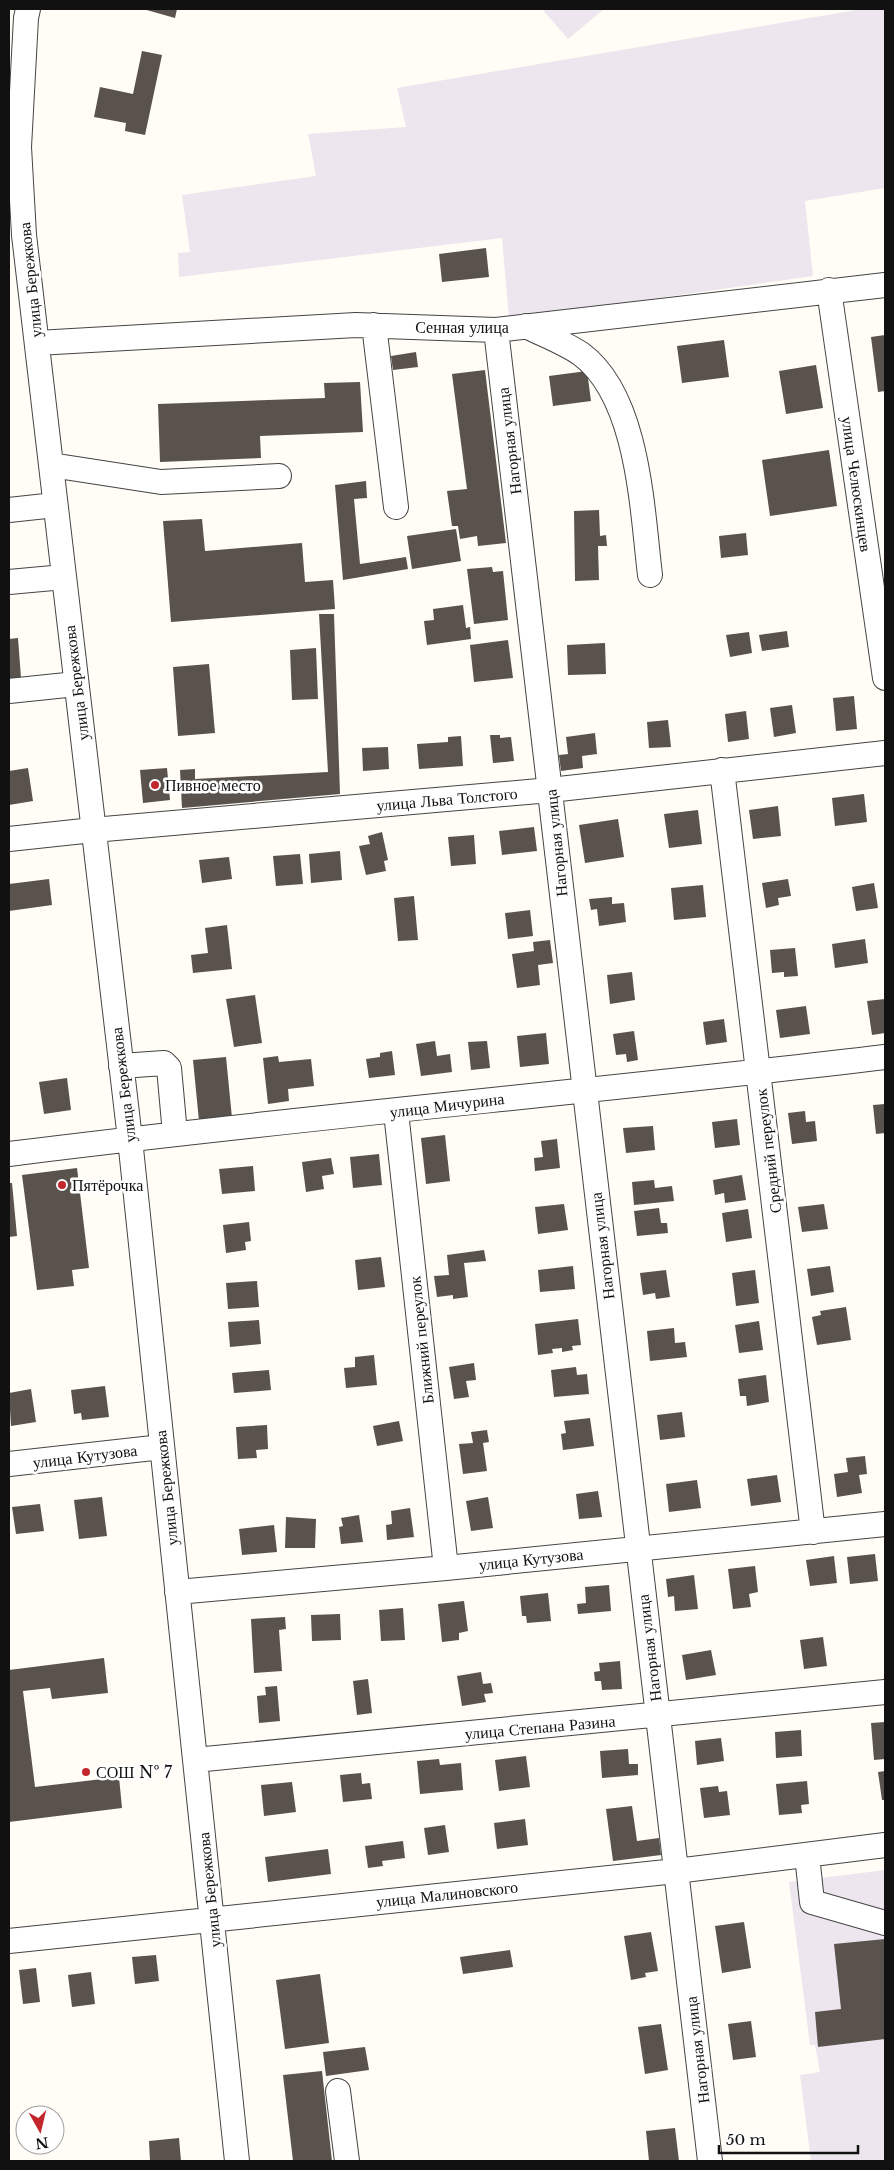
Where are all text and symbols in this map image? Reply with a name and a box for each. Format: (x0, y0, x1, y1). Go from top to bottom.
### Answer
street label: улица Бережкова (14, 221, 46, 339)
street label: Сенная улица (415, 317, 509, 337)
street label: Нагорная улица (492, 386, 526, 496)
street label: улица Челюскинцев (838, 415, 876, 554)
street label: улица Бережкова (59, 624, 93, 742)
place label: Пивное место (165, 775, 261, 795)
marker: Пивное место (149, 779, 161, 791)
street label: улица Льва Толстого (376, 783, 518, 815)
street label: Нагорная улица (540, 788, 572, 898)
street label: улица Бережкова (106, 1026, 140, 1144)
street label: Средний переулок (750, 1087, 786, 1214)
street label: улица Мичурина (389, 1088, 505, 1122)
place label: Пятёрочка (72, 1175, 143, 1195)
marker: Пятёрочка (56, 1179, 68, 1191)
street label: Нагорная улица (585, 1191, 619, 1301)
street label: Ближний переулок (404, 1275, 438, 1405)
street label: улица Бережкова (150, 1429, 182, 1547)
street label: улица Кутузова (32, 1440, 138, 1472)
street label: улица Кутузова (478, 1544, 584, 1574)
street label: Нагорная улица (632, 1593, 666, 1703)
street label: улица Степана Разина (464, 1710, 616, 1744)
place label: СОШ № 7 (96, 1762, 173, 1782)
marker: СОШ № 7 (80, 1766, 92, 1778)
street label: улица Бережкова (193, 1831, 225, 1949)
street label: улица Малиновского (375, 1877, 519, 1911)
street label: Нагорная улица (680, 1995, 714, 2105)
north arrow (15, 2105, 65, 2155)
scale bar (719, 2122, 858, 2154)
text: 50 m (726, 2130, 766, 2149)
text: N (34, 2133, 50, 2153)

